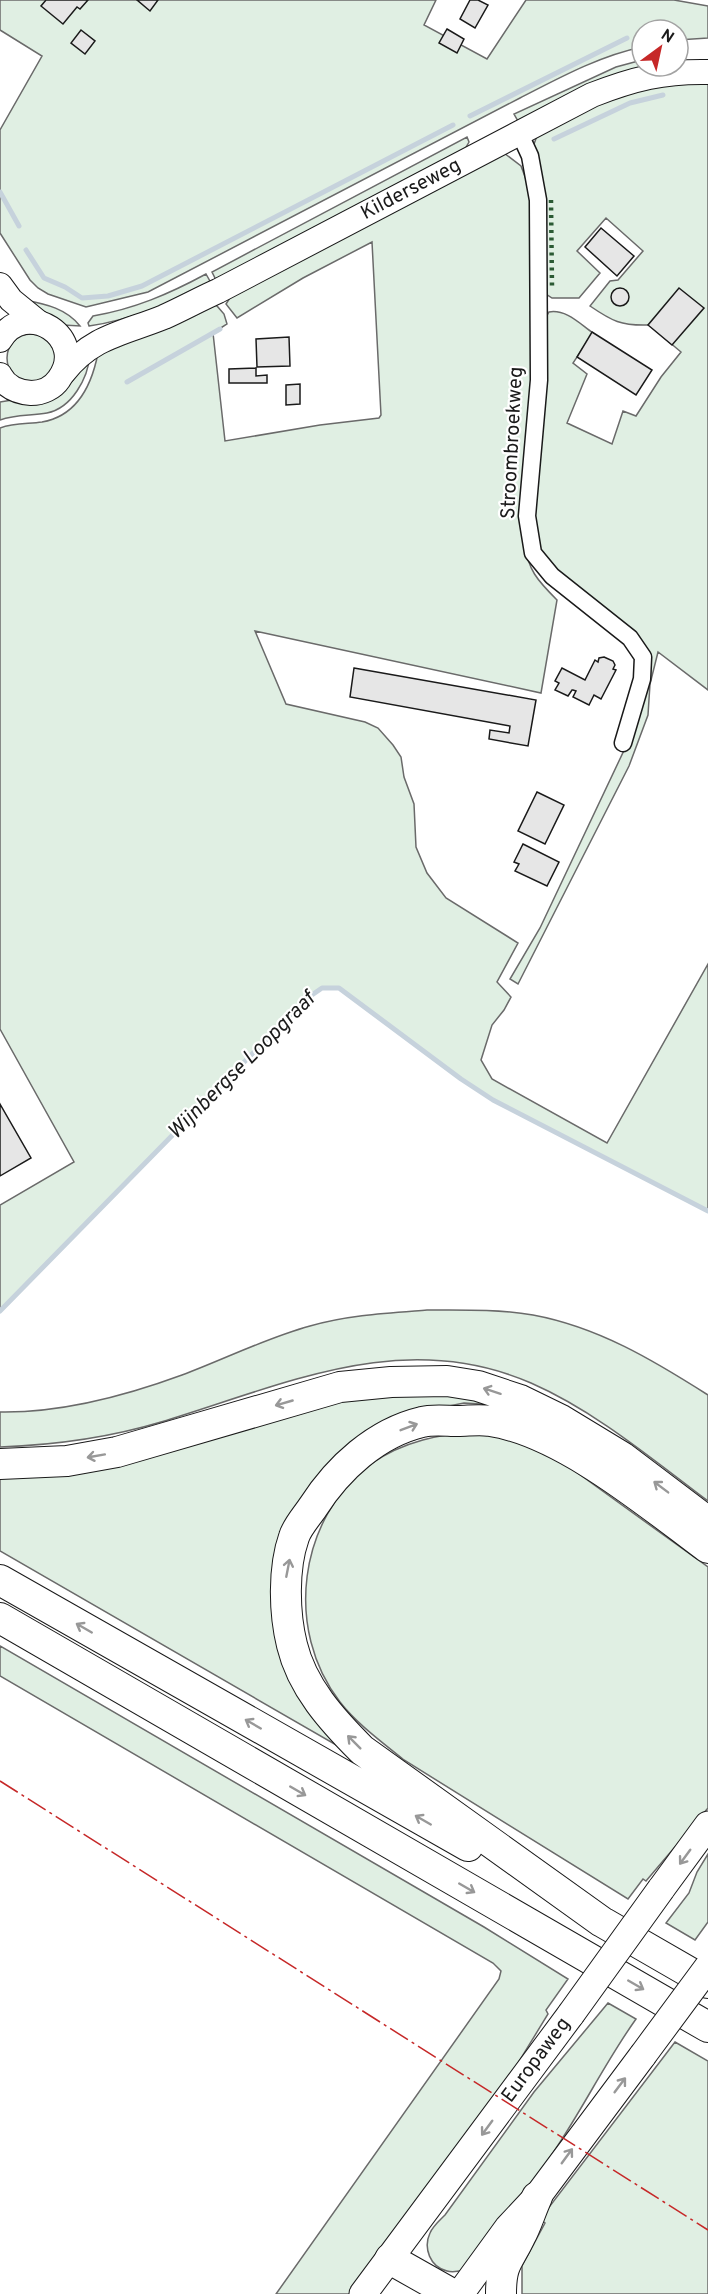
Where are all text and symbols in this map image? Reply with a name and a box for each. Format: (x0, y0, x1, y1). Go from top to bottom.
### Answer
north arrow (630, 18, 690, 78)
text: N (657, 26, 677, 49)
street label: Kilderseweg (357, 153, 466, 227)
street label: Stroombroekweg (496, 366, 530, 520)
water label: Wijnbergse Loopgraaf (162, 985, 323, 1146)
one-way arrow (483, 1385, 502, 1396)
one-way arrow (275, 1398, 294, 1409)
one-way arrow (399, 1421, 418, 1432)
one-way arrow (87, 1451, 107, 1462)
one-way arrow (654, 1480, 670, 1493)
one-way arrow (283, 1558, 294, 1578)
one-way arrow (76, 1621, 93, 1633)
one-way arrow (245, 1718, 262, 1730)
one-way arrow (347, 1735, 361, 1750)
one-way arrow (289, 1785, 306, 1797)
one-way arrow (415, 1814, 432, 1826)
one-way arrow (679, 1849, 691, 1865)
one-way arrow (458, 1882, 475, 1894)
one-way arrow (628, 1980, 645, 1992)
street label: Europaweg (496, 2012, 577, 2108)
one-way arrow (613, 2078, 626, 2094)
one-way arrow (481, 2120, 493, 2136)
one-way arrow (561, 2149, 573, 2165)

